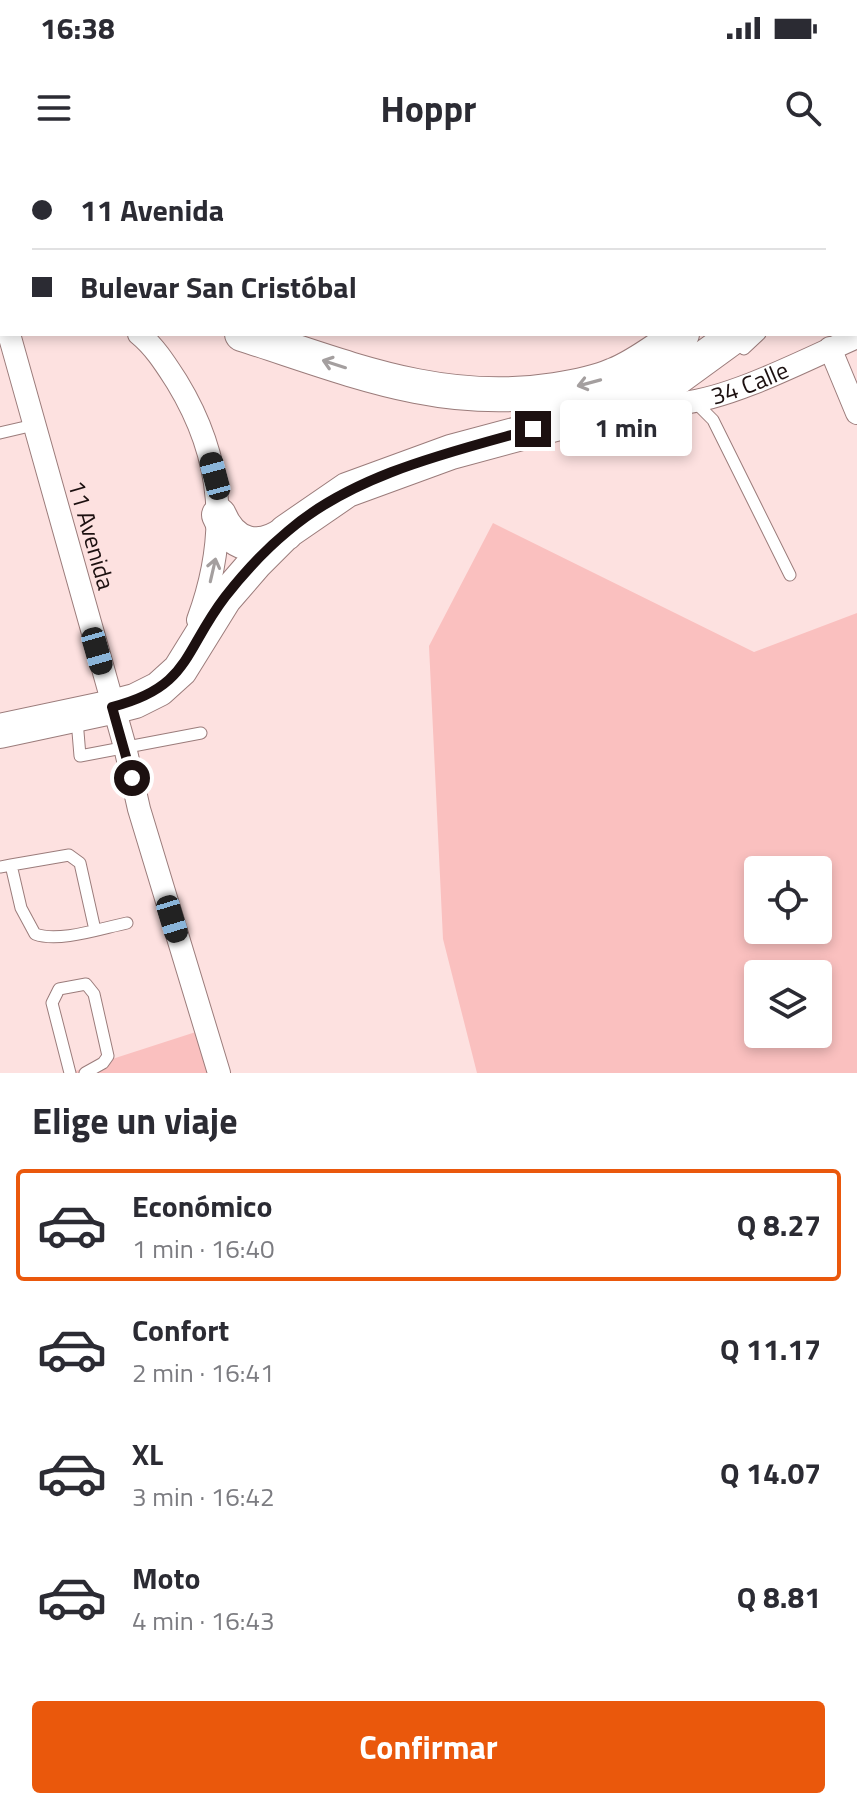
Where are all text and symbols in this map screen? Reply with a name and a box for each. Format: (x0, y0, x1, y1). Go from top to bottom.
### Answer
text: 16:38 (40, 5, 115, 51)
text: Hoppr (381, 81, 476, 136)
icon: menu (32, 86, 76, 130)
icon: search (781, 86, 825, 130)
text: 11 Avenida (80, 187, 224, 233)
text: Bulevar San Cristóbal (80, 264, 357, 310)
street label: 34 Calle (706, 351, 794, 414)
one-way arrow (322, 355, 347, 370)
one-way arrow (576, 376, 602, 391)
callout: 1 min (561, 401, 693, 457)
text: 1 min (594, 408, 658, 447)
route end (515, 411, 551, 447)
car (197, 450, 233, 502)
street label: 11 Avenida (59, 476, 125, 594)
one-way arrow (206, 557, 221, 583)
car (79, 625, 115, 677)
route start (114, 760, 150, 796)
map controls (744, 856, 832, 1048)
button: locate (744, 856, 832, 944)
car (154, 893, 190, 945)
button: layers (744, 960, 832, 1048)
text: Elige un viaje (32, 1093, 238, 1148)
text: Económico (132, 1183, 272, 1229)
icon: car (36, 1189, 108, 1261)
text: Q 8.27 (737, 1202, 821, 1248)
text: 1 min · 16:40 (132, 1229, 275, 1268)
text: Confort (132, 1307, 229, 1353)
icon: car (36, 1313, 108, 1385)
text: Q 11.17 (720, 1326, 821, 1372)
text: 2 min · 16:41 (132, 1353, 275, 1392)
text: XL (132, 1431, 163, 1477)
icon: car (36, 1437, 108, 1509)
text: Q 14.07 (720, 1450, 821, 1496)
text: 3 min · 16:42 (132, 1477, 275, 1516)
text: Moto (132, 1555, 200, 1601)
icon: car (36, 1561, 108, 1633)
text: Q 8.81 (737, 1574, 821, 1620)
text: 4 min · 16:43 (132, 1601, 275, 1640)
button: Confirmar (32, 1701, 825, 1793)

